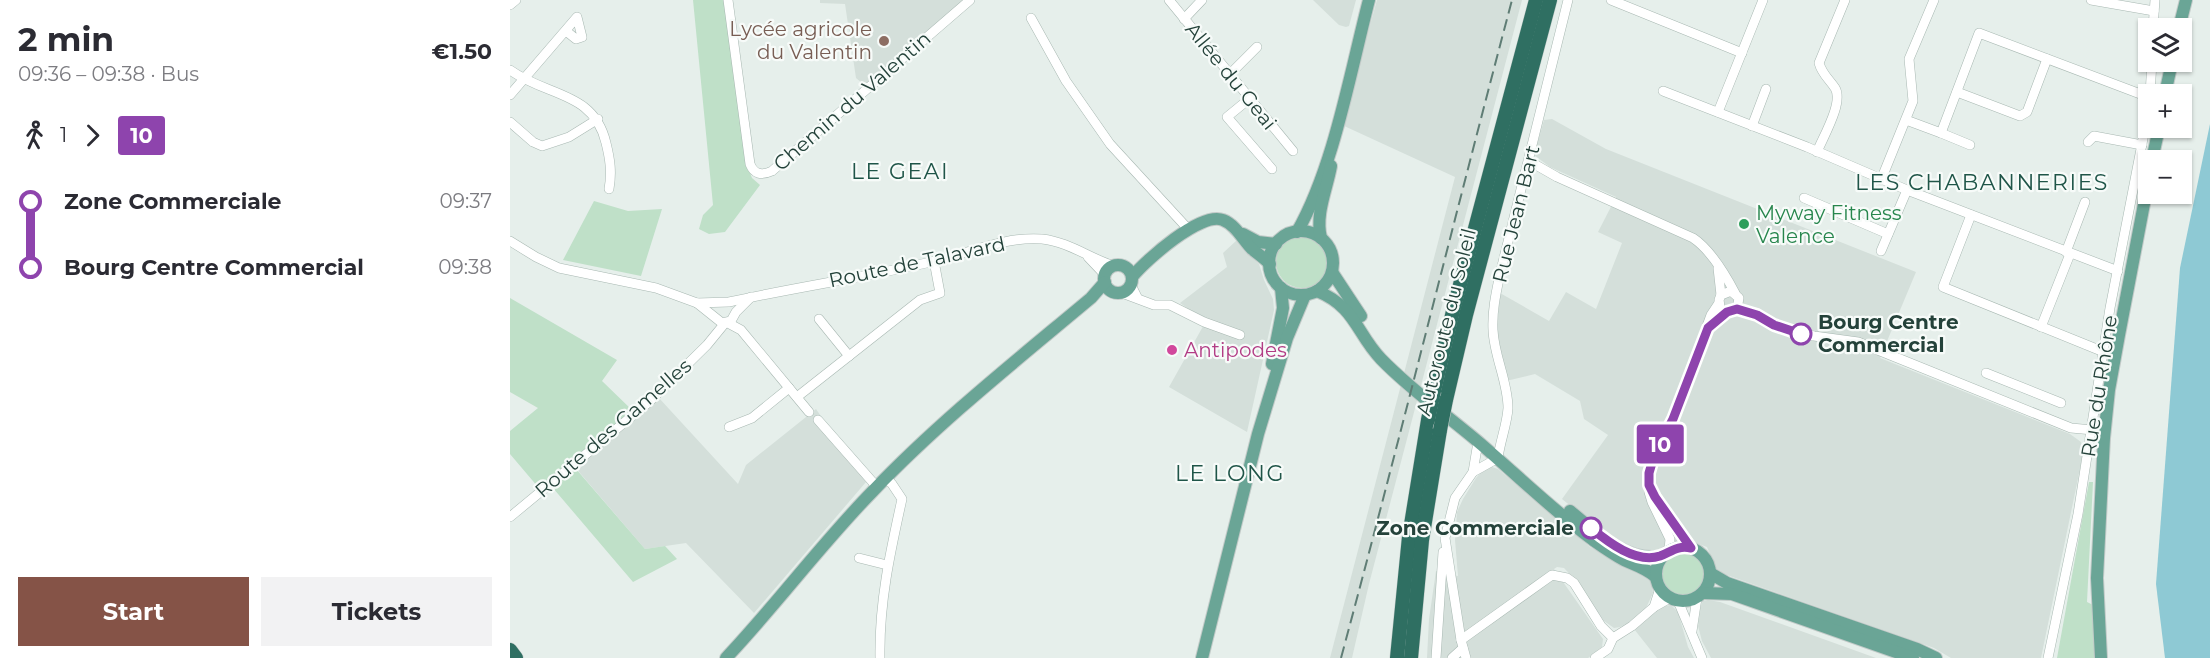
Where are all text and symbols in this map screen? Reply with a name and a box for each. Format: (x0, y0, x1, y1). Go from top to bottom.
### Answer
place label: Lycée agricole du Valentin (729, 17, 872, 64)
street label: Allée du Geai (1180, 17, 1282, 135)
map controls (2138, 18, 2192, 204)
button: layers (2138, 18, 2192, 72)
text: 2 min (18, 19, 114, 59)
street label: Chemin du Valentin (769, 26, 935, 176)
marker: Lycée agricole du Valentin (877, 34, 891, 48)
text: €1.50 (432, 38, 492, 65)
text: 09:36 – 09:38 · Bus (18, 62, 199, 86)
button: + (2138, 84, 2192, 138)
icon: walk (18, 119, 51, 152)
icon: forward (76, 119, 109, 152)
text: 1 (60, 123, 67, 147)
text: 10 (130, 123, 153, 148)
street label: Rue Jean Bart (1487, 143, 1545, 285)
button: − (2138, 150, 2192, 204)
district label: LE GEAI (851, 158, 949, 185)
district label: LES CHABANNERIES (1855, 169, 2109, 196)
text: Zone Commerciale (64, 188, 281, 215)
text: 09:37 (440, 189, 492, 213)
place label: Myway Fitness Valence (1756, 201, 1902, 248)
marker: Myway Fitness Valence (1737, 217, 1751, 231)
street label: Autoroute du Soleil (1411, 226, 1481, 418)
street label: Route de Talavard (827, 232, 1007, 292)
text: Bourg Centre Commercial (64, 254, 364, 281)
text: 09:38 (438, 255, 492, 279)
place label: Bourg Centre Commercial (1818, 310, 1959, 357)
street label: Rue du Rhône (2076, 313, 2122, 459)
marker: Bourg Centre Commercial (1790, 323, 1812, 345)
place label: Antipodes (1184, 338, 1287, 362)
marker: Antipodes (1165, 343, 1179, 357)
street label: Route des Gamelles (530, 353, 696, 502)
line badge: 10 (1633, 424, 1687, 464)
text: 10 (1649, 432, 1671, 457)
district label: LE LONG (1175, 460, 1285, 487)
place label: Zone Commerciale (1376, 516, 1574, 540)
marker: Zone Commerciale (1580, 517, 1602, 539)
button: Start (18, 577, 249, 646)
button: Tickets (261, 577, 492, 646)

